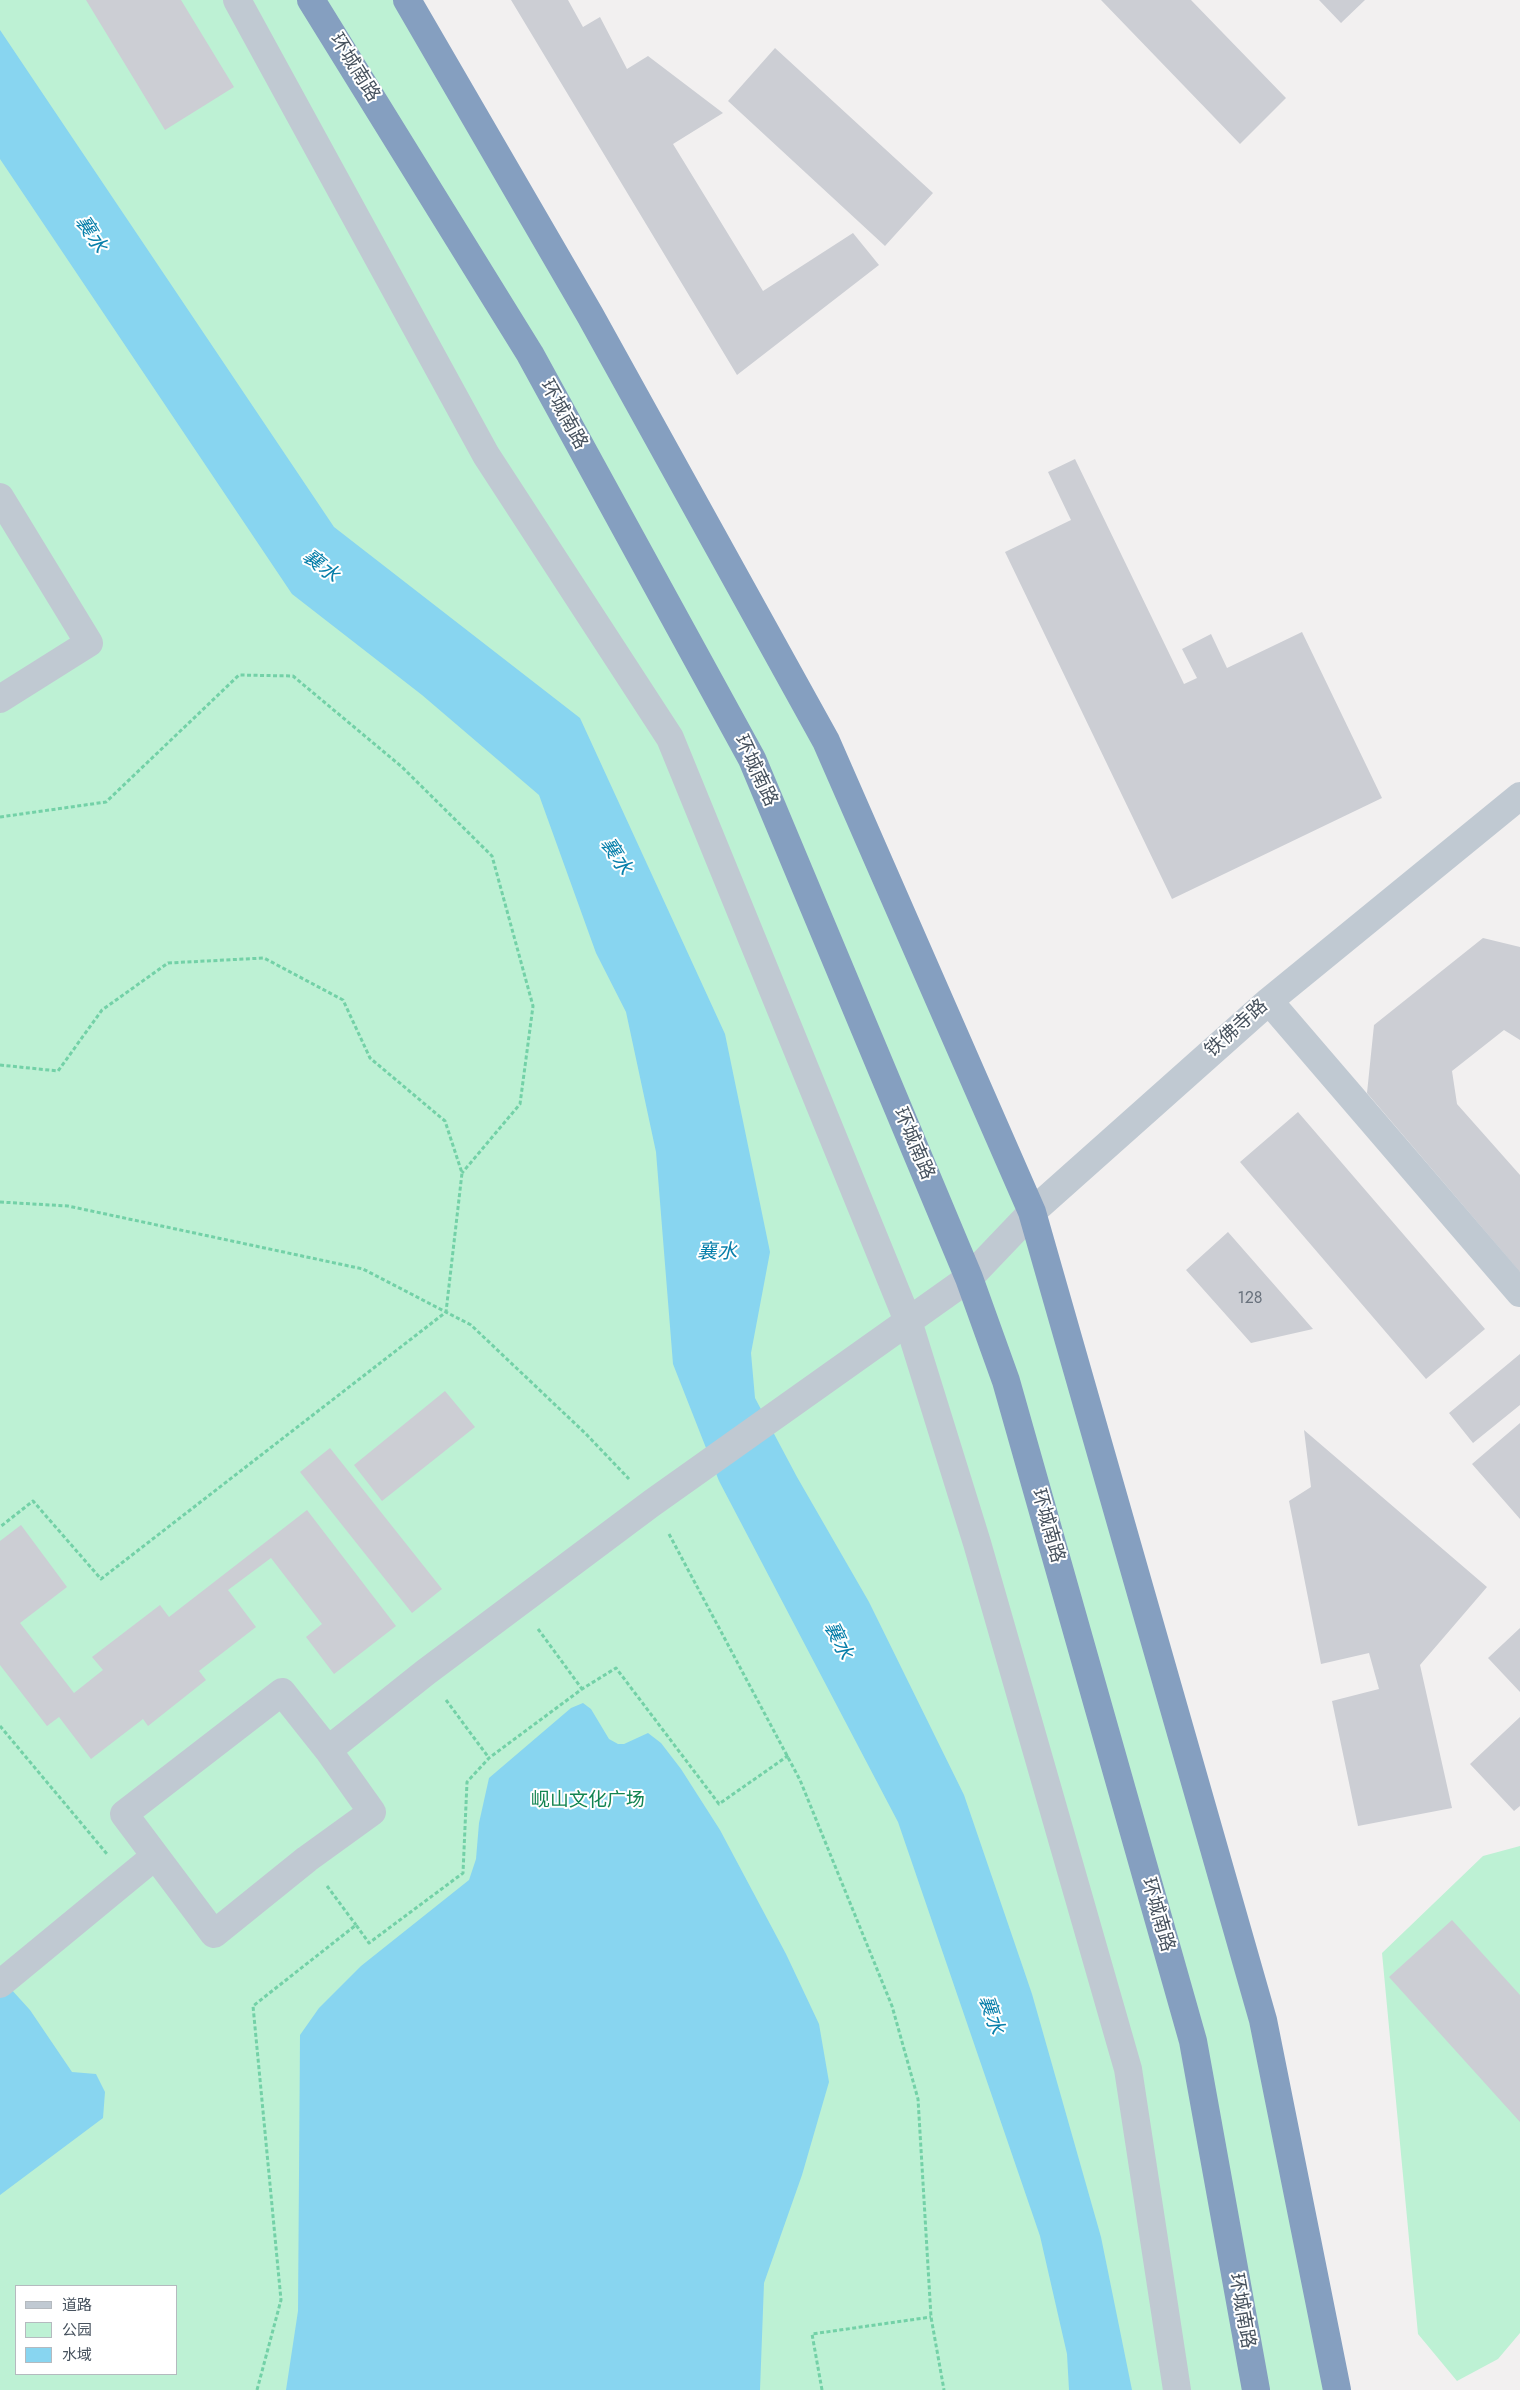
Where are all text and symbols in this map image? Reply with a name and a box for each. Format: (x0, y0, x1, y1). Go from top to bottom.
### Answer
street label: 环城南路 (324, 30, 384, 106)
water label: 襄水 (69, 212, 111, 258)
street label: 环城南路 (535, 376, 591, 454)
water label: 襄水 (297, 545, 343, 589)
street label: 环城南路 (729, 732, 781, 810)
water label: 襄水 (594, 834, 636, 880)
street label: 铁佛寺路 (1201, 995, 1273, 1063)
street label: 环城南路 (888, 1105, 938, 1183)
water label: 襄水 (697, 1241, 737, 1265)
house number: 128 (1237, 1289, 1263, 1309)
street label: 环城南路 (1026, 1486, 1068, 1566)
water label: 襄水 (817, 1618, 857, 1664)
park label: 岘山文化广场 (531, 1790, 645, 1812)
street label: 环城南路 (1136, 1875, 1178, 1955)
water label: 襄水 (972, 1992, 1008, 2038)
street label: 环城南路 (1223, 2272, 1259, 2350)
legend (15, 2285, 178, 2375)
text: 道路 (62, 2294, 92, 2316)
text: 公园 (62, 2319, 92, 2341)
text: 水域 (62, 2344, 92, 2366)

